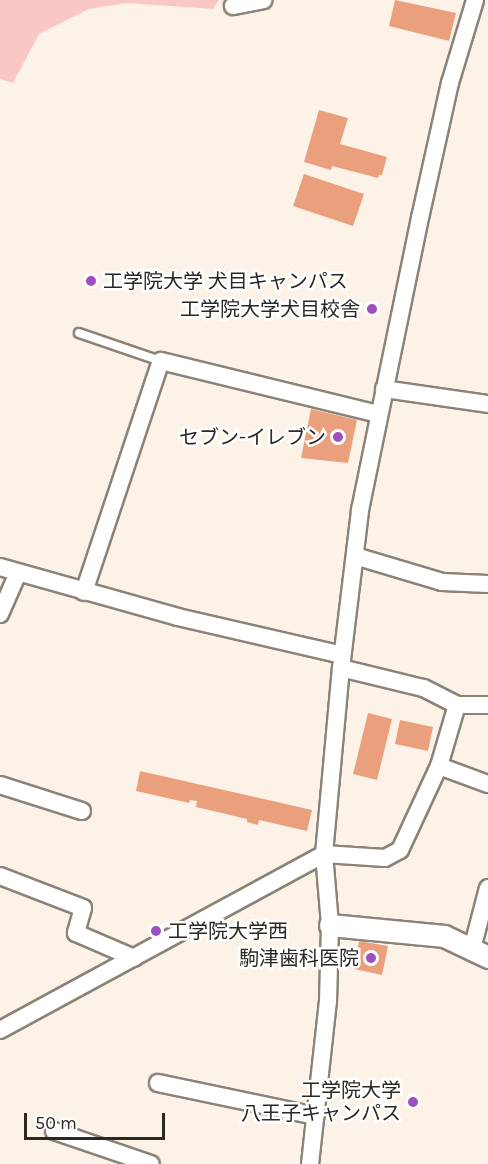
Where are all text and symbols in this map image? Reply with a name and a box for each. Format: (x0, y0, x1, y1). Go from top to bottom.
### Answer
place label: 工学院大学 犬目キャンパス (103, 269, 348, 293)
marker: 工学院大学 犬目キャンパス (84, 274, 98, 288)
place label: 工学院大学犬目校舎 (180, 297, 360, 321)
marker: 工学院大学犬目校舎 (365, 302, 379, 316)
place label: セブン-イレブン (179, 425, 326, 449)
marker: セブン-イレブン (331, 430, 345, 444)
place label: 工学院大学西 (168, 919, 288, 943)
marker: 工学院大学西 (149, 924, 163, 938)
place label: 駒津歯科医院 (239, 946, 359, 970)
marker: 駒津歯科医院 (364, 951, 378, 965)
place label: 工学院大学 八王子キャンパス (241, 1078, 401, 1125)
marker: 工学院大学 八王子キャンパス (406, 1095, 420, 1109)
scale bar (27, 1101, 168, 1139)
text: 50 m (35, 1112, 77, 1134)

